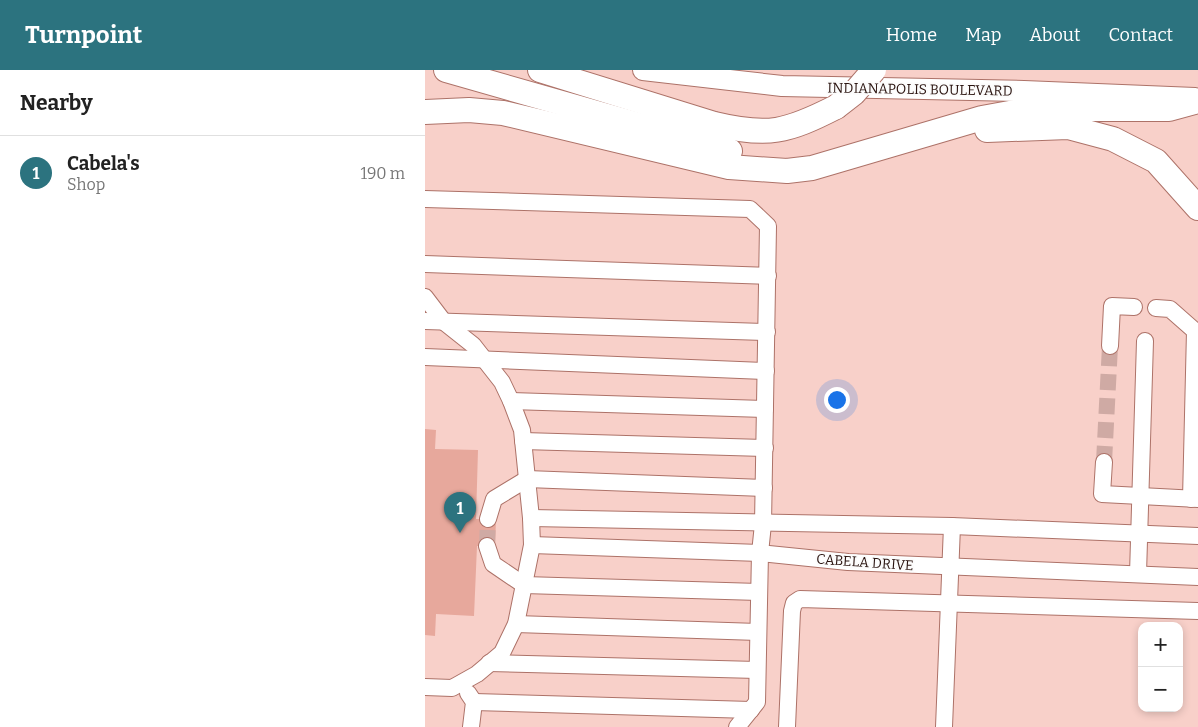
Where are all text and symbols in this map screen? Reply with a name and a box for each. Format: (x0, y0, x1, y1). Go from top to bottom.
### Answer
text: Turnpoint (25, 21, 142, 49)
text: Home (886, 24, 937, 46)
text: Map (965, 24, 1001, 46)
text: About (1029, 24, 1080, 46)
text: Contact (1108, 24, 1173, 46)
street label: INDIANAPOLIS BOULEVARD (827, 79, 1013, 100)
text: Nearby (20, 90, 93, 116)
text: Cabela's (67, 152, 140, 175)
text: 1 (33, 164, 39, 183)
text: 190 m (360, 164, 405, 183)
text: Shop (67, 175, 105, 194)
your location (824, 387, 850, 413)
pin: 1 (444, 492, 476, 533)
street label: CABELA DRIVE (816, 551, 914, 574)
map controls (1138, 622, 1183, 712)
button: + (1138, 622, 1183, 667)
button: − (1138, 667, 1183, 712)

